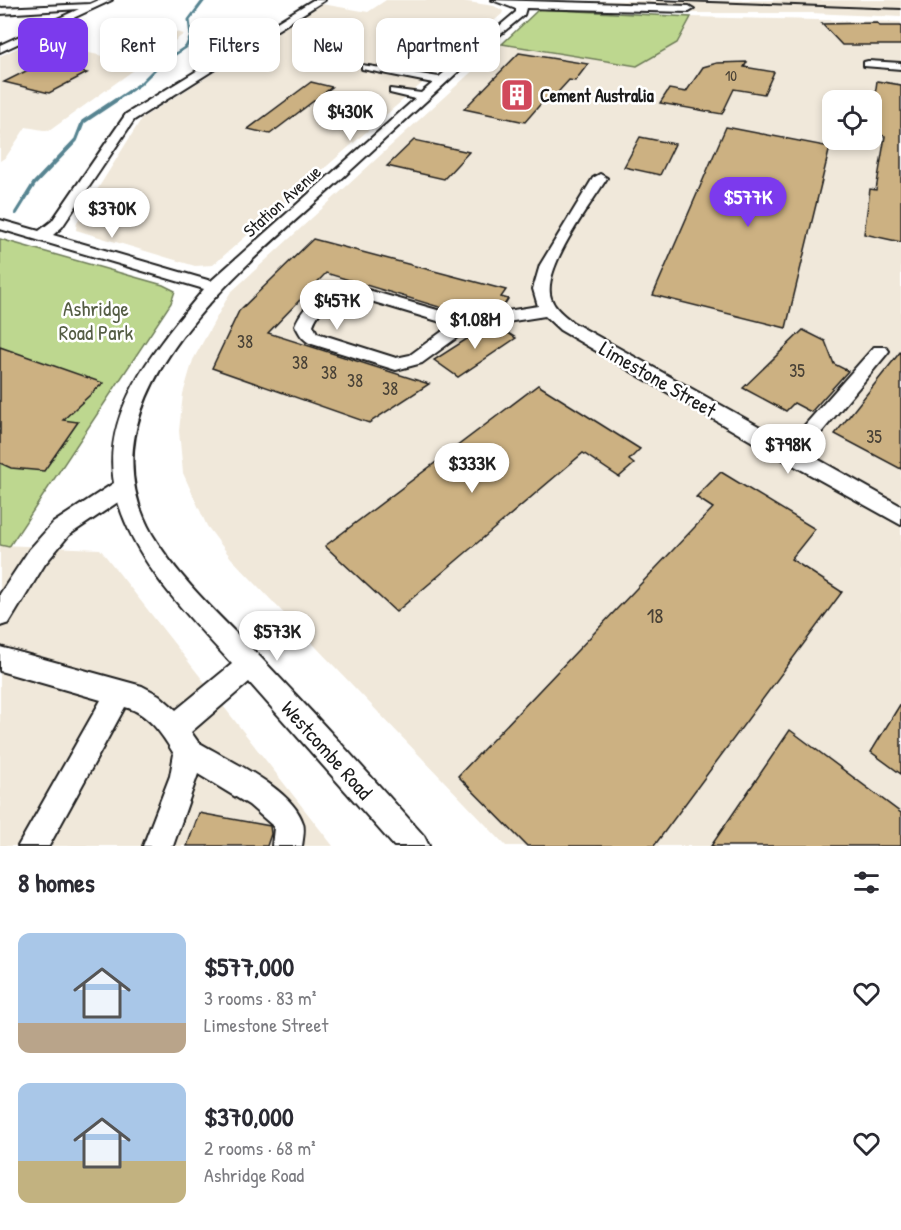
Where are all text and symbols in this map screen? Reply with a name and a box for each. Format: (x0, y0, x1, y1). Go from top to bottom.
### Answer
chip: Buy (18, 18, 88, 72)
chip: Rent (100, 18, 177, 72)
chip: Filters (189, 18, 280, 72)
chip: New (292, 18, 364, 72)
chip: Apartment (376, 18, 500, 72)
house number: 10 (725, 65, 737, 86)
building icon: Cement Australia (499, 77, 535, 113)
place label: Cement Australia (540, 83, 655, 108)
map controls (822, 90, 882, 150)
button: locate (822, 90, 882, 150)
pin: $430K (308, 91, 392, 142)
text: $430K (327, 97, 373, 124)
street label: Station Avenue (238, 159, 326, 243)
pin: $577K (706, 177, 790, 228)
text: $577K (724, 183, 772, 210)
pin: $370K (70, 188, 154, 239)
text: $370K (88, 194, 136, 221)
pin: $457K (295, 280, 379, 331)
text: $457K (314, 286, 360, 313)
park label: Ashridge Road Park (59, 294, 133, 347)
pin: $1.08M (426, 299, 524, 350)
text: $1.08M (449, 305, 501, 332)
house number: 38 (237, 329, 253, 354)
street label: Limestone Street (594, 334, 722, 425)
house number: 38 (292, 350, 308, 375)
house number: 35 (789, 358, 805, 383)
house number: 38 (321, 360, 337, 385)
house number: 38 (347, 368, 363, 393)
house number: 38 (382, 376, 398, 401)
pin: $798K (746, 424, 830, 475)
house number: 35 (866, 424, 882, 449)
text: $798K (765, 430, 811, 457)
pin: $333K (430, 443, 514, 494)
text: $333K (448, 449, 496, 476)
house number: 18 (647, 601, 663, 630)
pin: $573K (235, 611, 319, 662)
text: $573K (253, 617, 301, 644)
street label: Westcombe Road (275, 694, 379, 806)
text: 8 homes (18, 865, 95, 900)
icon: filters (850, 866, 883, 899)
text: $577,000 (204, 949, 294, 984)
icon: home (66, 957, 138, 1029)
icon: heart (850, 977, 883, 1010)
text: 3 rooms · 83 m² (204, 984, 316, 1011)
text: Limestone Street (204, 1011, 328, 1038)
text: $370,000 (204, 1099, 294, 1134)
icon: home (66, 1107, 138, 1179)
icon: heart (850, 1127, 883, 1160)
text: 2 rooms · 68 m² (204, 1134, 316, 1161)
text: Ashridge Road (204, 1161, 304, 1188)

